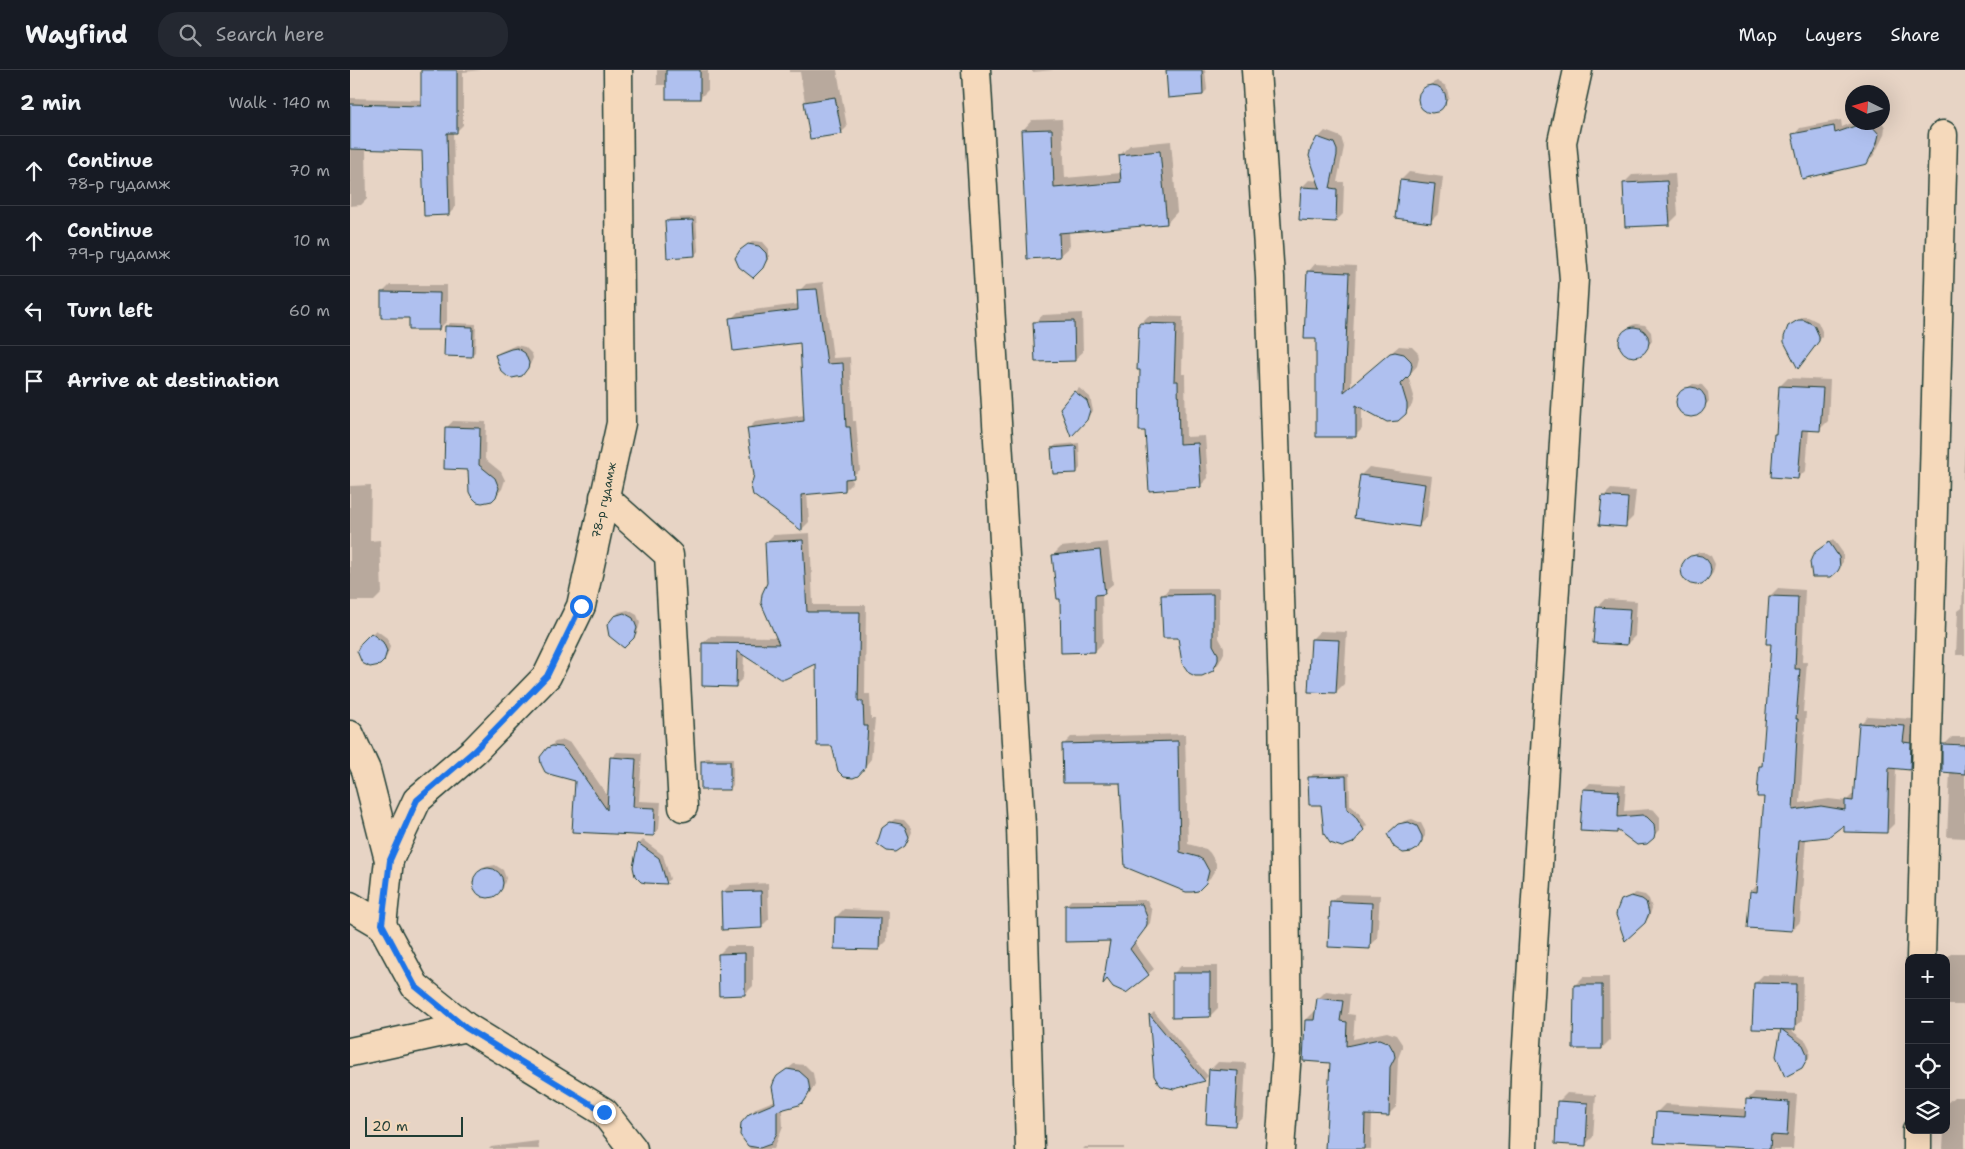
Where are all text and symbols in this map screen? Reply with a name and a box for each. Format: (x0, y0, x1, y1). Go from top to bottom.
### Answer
search box (158, 12, 508, 57)
text: Wayfind (25, 19, 128, 51)
icon: search (176, 21, 204, 49)
text: Search here (216, 22, 324, 47)
text: Map (1739, 23, 1777, 47)
text: Layers (1805, 23, 1862, 47)
text: Share (1890, 23, 1940, 47)
north arrow (1845, 85, 1890, 130)
text: 2 min (20, 89, 81, 117)
text: Walk · 140 m (228, 92, 330, 113)
text: Continue (67, 148, 153, 173)
icon: ahead (20, 157, 48, 185)
text: 70 m (289, 160, 330, 181)
text: 78-р гудамж (67, 173, 170, 194)
text: Continue (67, 218, 153, 243)
icon: ahead (20, 227, 48, 255)
text: 10 m (293, 230, 330, 251)
text: 79-р гудамж (67, 243, 170, 264)
icon: left (20, 297, 48, 325)
text: Turn left (67, 298, 153, 323)
text: 60 m (289, 300, 330, 321)
icon: arrive (20, 367, 48, 395)
text: Arrive at destination (67, 368, 279, 393)
street label: 78-р гудамж (588, 461, 620, 540)
route start (570, 595, 593, 618)
map controls (1905, 954, 1950, 1134)
button: + (1905, 954, 1950, 999)
button: − (1905, 999, 1950, 1044)
button: locate (1905, 1044, 1950, 1089)
button: layers (1905, 1089, 1950, 1134)
route end (593, 1101, 616, 1124)
scale bar (365, 1114, 462, 1137)
text: 20 m (372, 1117, 408, 1135)

